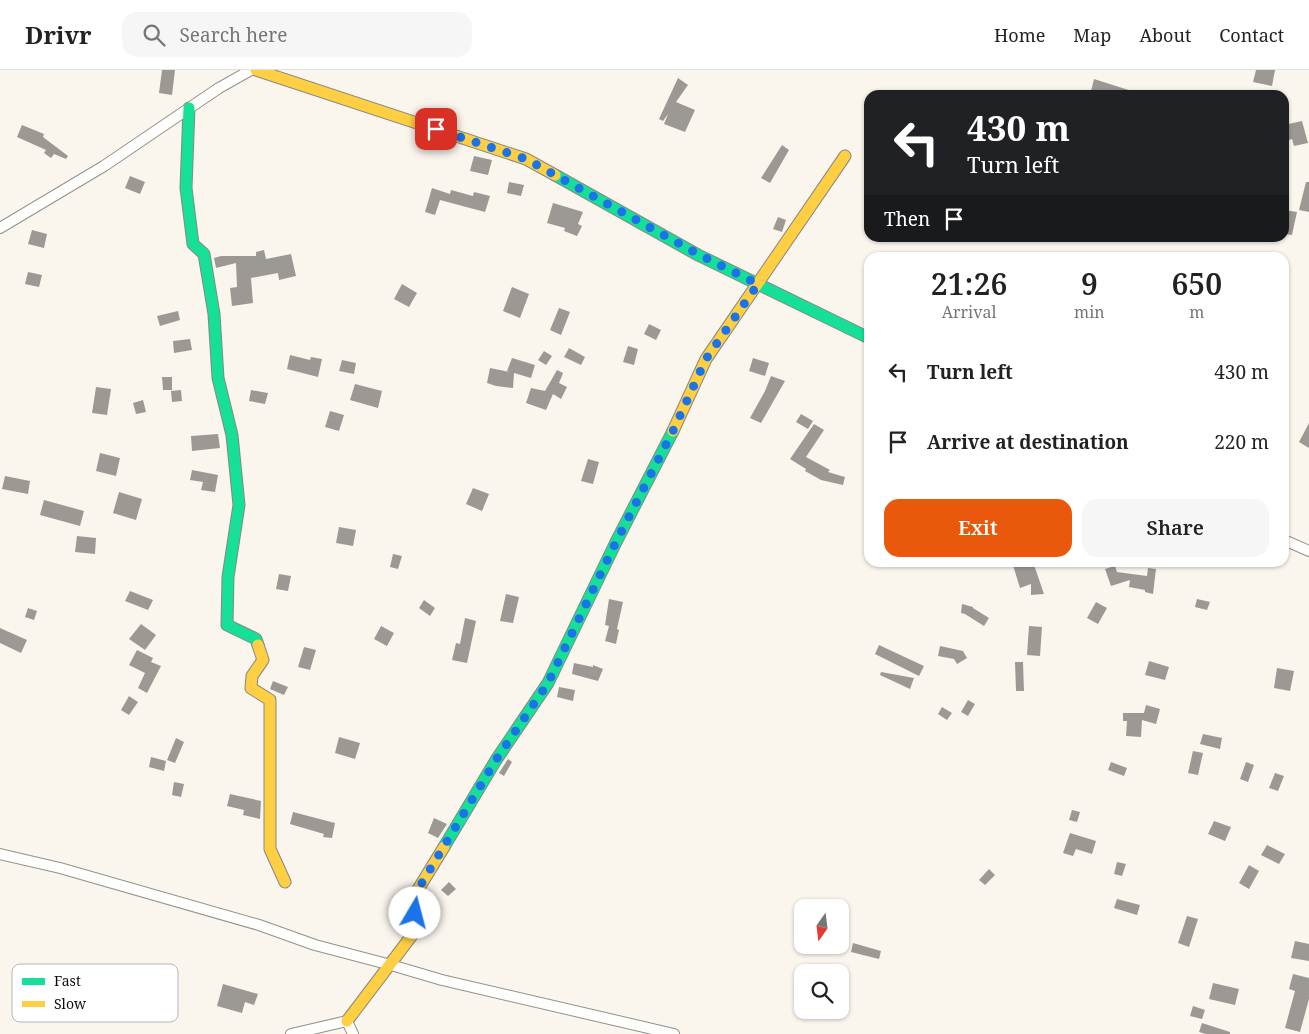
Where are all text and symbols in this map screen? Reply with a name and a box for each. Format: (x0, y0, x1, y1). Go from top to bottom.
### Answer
search box (122, 12, 472, 57)
text: Drivr (25, 18, 92, 51)
icon: search (140, 21, 168, 49)
text: Search here (180, 22, 287, 48)
text: Home (994, 23, 1045, 47)
text: Map (1073, 23, 1111, 47)
text: About (1139, 23, 1191, 47)
text: Contact (1219, 23, 1284, 47)
text: 430 m (967, 104, 1070, 151)
pin (415, 108, 457, 150)
icon: left (884, 110, 949, 175)
icon: arrive (422, 115, 450, 143)
text: Turn left (967, 149, 1059, 179)
icon: arrive (940, 205, 968, 233)
text: Then (884, 206, 930, 232)
text: 21:26 (931, 263, 1007, 304)
text: 9 (1081, 263, 1098, 304)
text: 650 (1171, 263, 1222, 304)
text: Arrival (942, 301, 996, 323)
text: min (1074, 301, 1105, 323)
text: m (1189, 301, 1204, 323)
icon: left (884, 358, 912, 386)
text: Turn left (927, 359, 1013, 385)
text: 430 m (1214, 359, 1269, 385)
icon: arrive (884, 428, 912, 456)
text: Arrive at destination (927, 429, 1129, 455)
text: 220 m (1214, 429, 1269, 455)
button: Exit (884, 499, 1072, 557)
button: Share (1082, 499, 1269, 557)
position arrow (388, 886, 440, 938)
north arrow (794, 899, 849, 954)
map controls (794, 899, 849, 1019)
legend (12, 964, 178, 1022)
button: search (794, 964, 849, 1019)
text: Fast (54, 971, 81, 990)
text: Slow (54, 994, 87, 1013)

